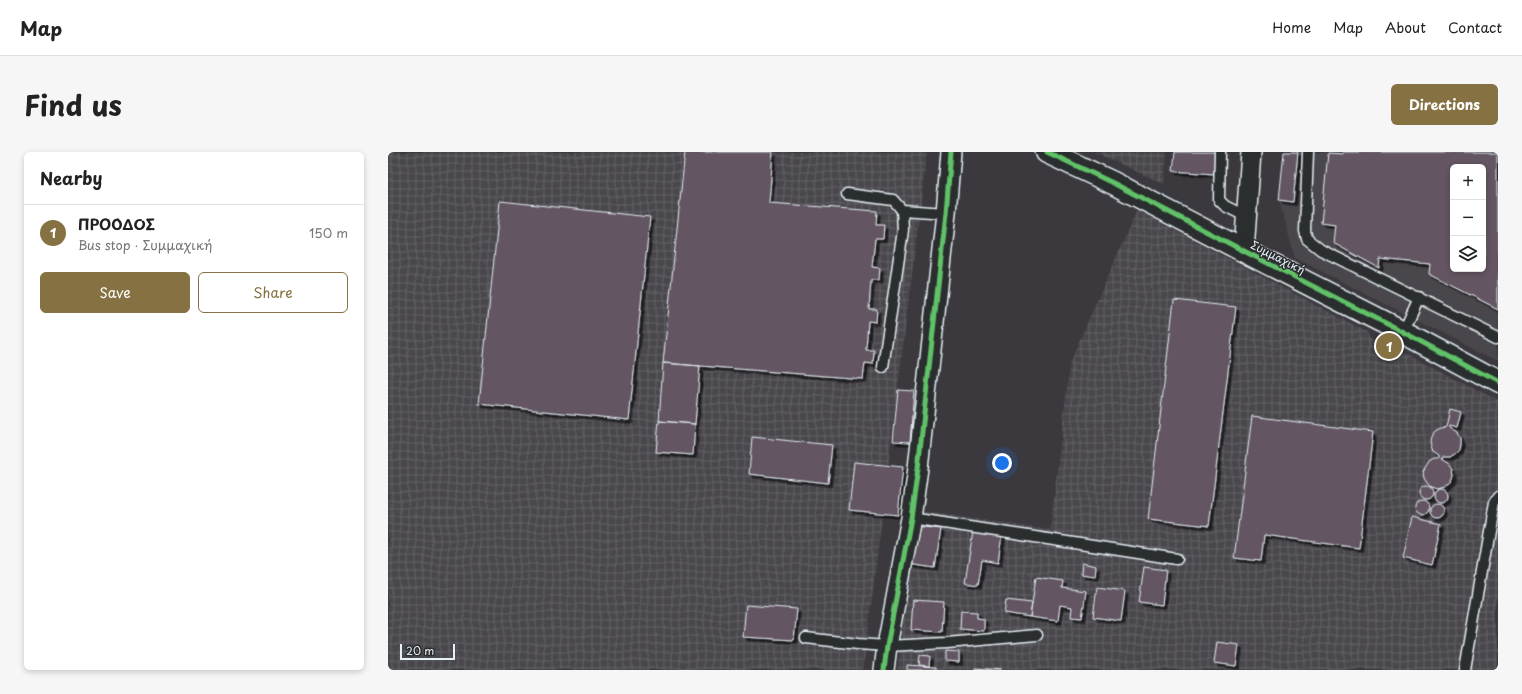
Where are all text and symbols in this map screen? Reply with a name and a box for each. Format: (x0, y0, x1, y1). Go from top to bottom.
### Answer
text: Map (20, 14, 62, 42)
text: Home (1272, 17, 1311, 38)
text: Map (1333, 17, 1363, 38)
text: About (1385, 17, 1426, 38)
text: Contact (1448, 17, 1502, 38)
text: Find us (24, 83, 122, 126)
button: Directions (1391, 84, 1498, 125)
map controls (1450, 164, 1486, 272)
button: + (1450, 164, 1486, 200)
text: Nearby (40, 165, 102, 191)
button: − (1450, 200, 1486, 236)
text: ΠΡΟΟΔΟΣ (78, 212, 155, 235)
text: 1 (50, 223, 56, 242)
text: 150 m (309, 223, 348, 242)
text: Bus stop · Συμμαχική (78, 235, 212, 254)
street label: Συμμαχική (1248, 236, 1308, 278)
button: layers (1450, 236, 1486, 272)
button: Save (40, 272, 190, 313)
button: Share (198, 272, 348, 313)
pin: 1 (1376, 331, 1402, 361)
your location (992, 453, 1012, 473)
scale bar (400, 642, 455, 661)
text: 20 m (406, 642, 434, 659)

